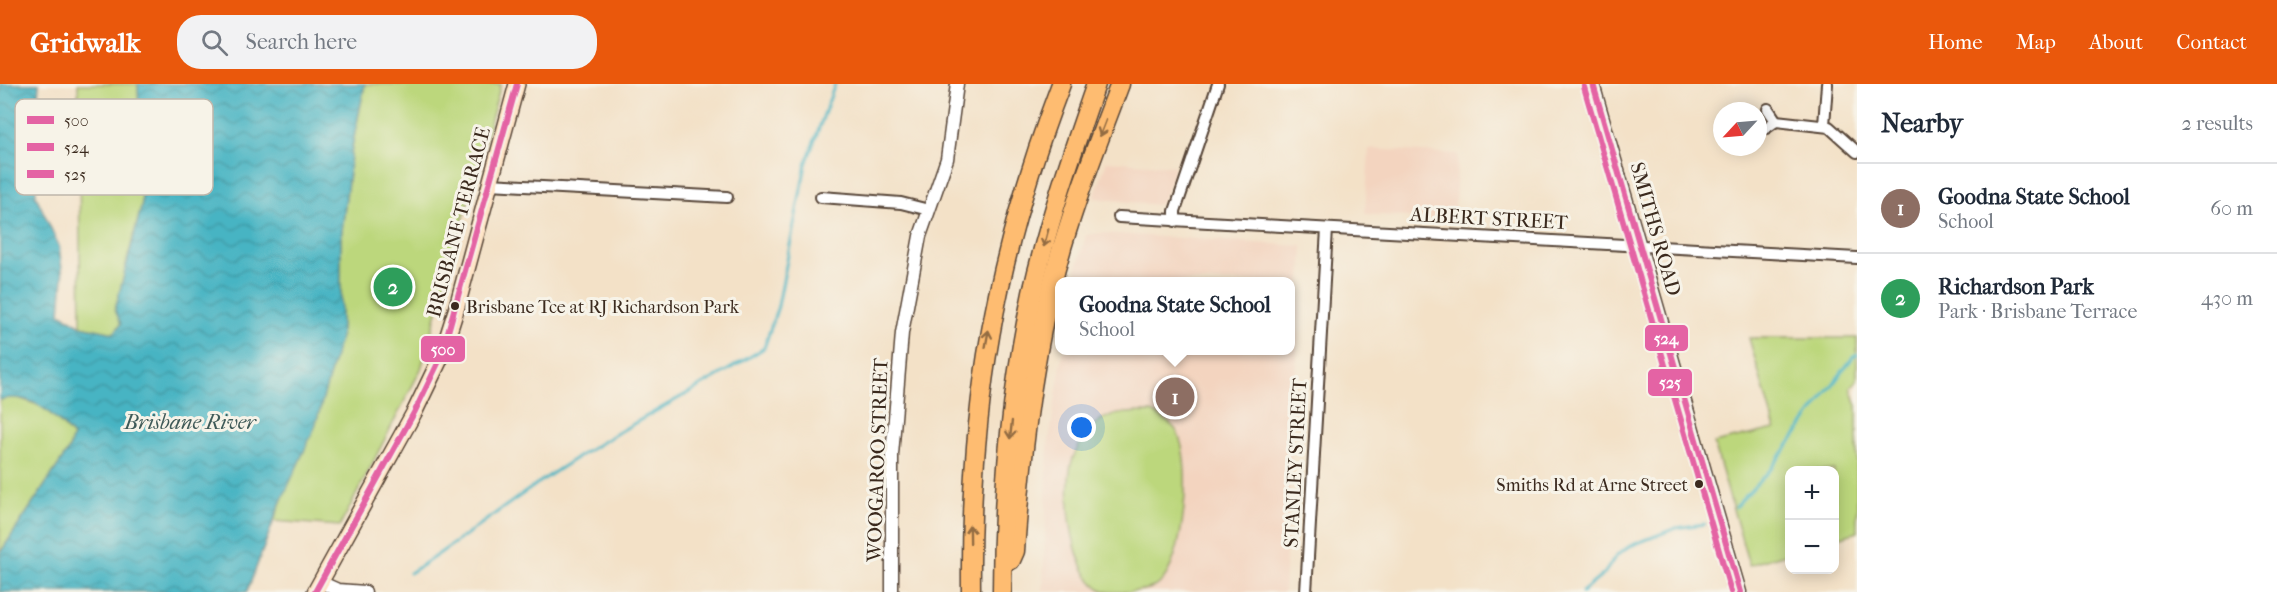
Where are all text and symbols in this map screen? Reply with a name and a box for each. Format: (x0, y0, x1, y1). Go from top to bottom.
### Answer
search box (177, 15, 597, 69)
text: Gridwalk (30, 26, 141, 59)
icon: search (198, 26, 231, 59)
text: Search here (246, 29, 357, 55)
text: Home (1928, 30, 1983, 54)
text: Map (2016, 30, 2056, 54)
text: About (2089, 30, 2143, 54)
text: Contact (2176, 30, 2247, 54)
legend (15, 99, 213, 195)
north arrow (1713, 102, 1767, 156)
text: Nearby (1881, 108, 1963, 139)
text: 500 (64, 111, 89, 130)
text: 2 results (2182, 112, 2253, 135)
one-way arrow (1097, 118, 1108, 136)
street label: BRISBANE TERRACE (422, 124, 495, 320)
text: 524 (64, 138, 89, 157)
street label: SMITHS ROAD (1625, 160, 1686, 299)
text: 525 (64, 165, 86, 184)
text: Goodna State School (1938, 184, 2130, 210)
text: 1 (1897, 197, 1904, 220)
text: 60 m (2210, 197, 2253, 220)
street label: ALBERT STREET (1409, 203, 1569, 234)
text: School (1938, 210, 1994, 233)
one-way arrow (1040, 228, 1052, 247)
pin: 2 (374, 264, 412, 310)
text: Richardson Park (1938, 274, 2094, 300)
popup (1055, 277, 1295, 355)
text: 2 (1895, 287, 1906, 310)
text: 430 m (2201, 287, 2253, 310)
text: Goodna State School (1079, 292, 1271, 318)
place label: Brisbane Tce at RJ Richardson Park (466, 297, 740, 318)
marker: Brisbane Tce at RJ Richardson Park (449, 300, 461, 312)
text: Park · Brisbane Terrace (1938, 300, 2137, 323)
text: School (1079, 318, 1135, 341)
line badge: 524 (1644, 324, 1689, 352)
text: 524 (1654, 329, 1680, 349)
one-way arrow (982, 330, 993, 350)
line badge: 500 (420, 335, 466, 363)
text: 500 (431, 340, 455, 359)
street label: WOOGAROO STREET (862, 357, 893, 563)
line badge: 525 (1647, 368, 1693, 397)
text: 525 (1659, 373, 1681, 392)
pin: 1 (1156, 374, 1194, 420)
street label: STANLEY STREET (1280, 377, 1311, 548)
water label: Brisbane River (123, 410, 257, 434)
your location (1067, 413, 1096, 442)
one-way arrow (1005, 419, 1016, 439)
map controls (1785, 466, 1839, 574)
button: + (1785, 466, 1839, 520)
place label: Smiths Rd at Arne Street (1496, 475, 1689, 496)
marker: Smiths Rd at Arne Street (1693, 478, 1705, 490)
button: − (1785, 520, 1839, 574)
one-way arrow (965, 524, 976, 544)

